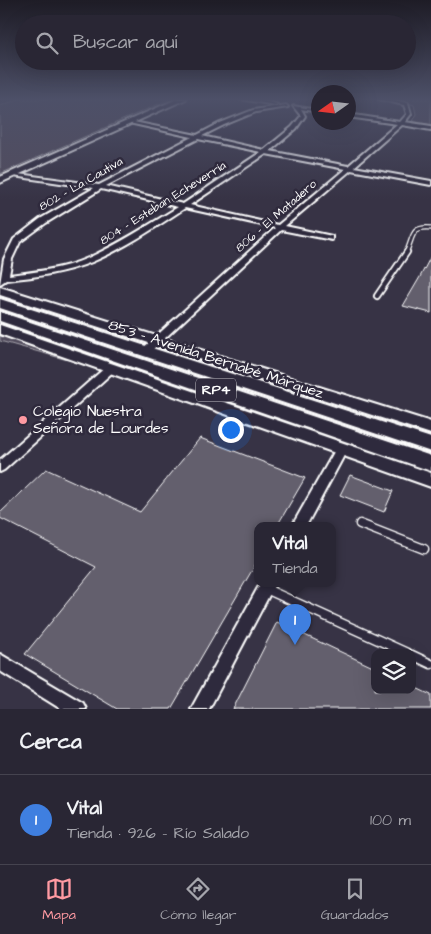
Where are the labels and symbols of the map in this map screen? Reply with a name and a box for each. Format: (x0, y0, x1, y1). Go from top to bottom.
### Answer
north arrow (311, 85, 356, 130)
street label: 802 - La Cautiva (36, 153, 126, 215)
street label: 804 - Esteban Echeverría (97, 157, 229, 249)
street label: 806 - El Matadero (232, 176, 321, 256)
street label: 853 - Avenida Bernabé Márquez (106, 314, 327, 404)
road number: RP4 (196, 378, 236, 402)
place label: Colegio Nuestra Señora de Lourdes (33, 401, 169, 439)
marker: Colegio Nuestra Señora de Lourdes (17, 414, 29, 426)
your location (218, 417, 244, 443)
pin: 1 (279, 604, 311, 645)

